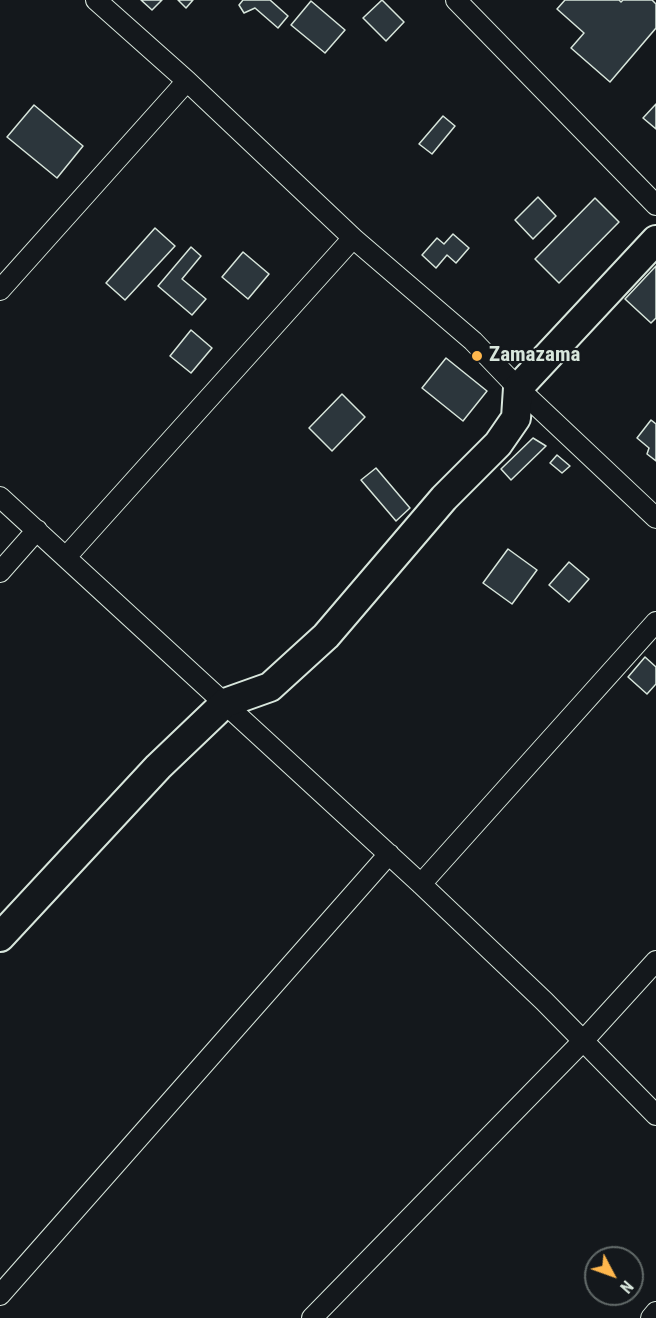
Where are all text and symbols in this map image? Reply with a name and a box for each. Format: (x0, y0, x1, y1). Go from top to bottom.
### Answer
place label: Zamazama (489, 343, 580, 369)
marker: Zamazama (470, 349, 484, 363)
north arrow (584, 1246, 644, 1306)
text: N (616, 1277, 637, 1297)

